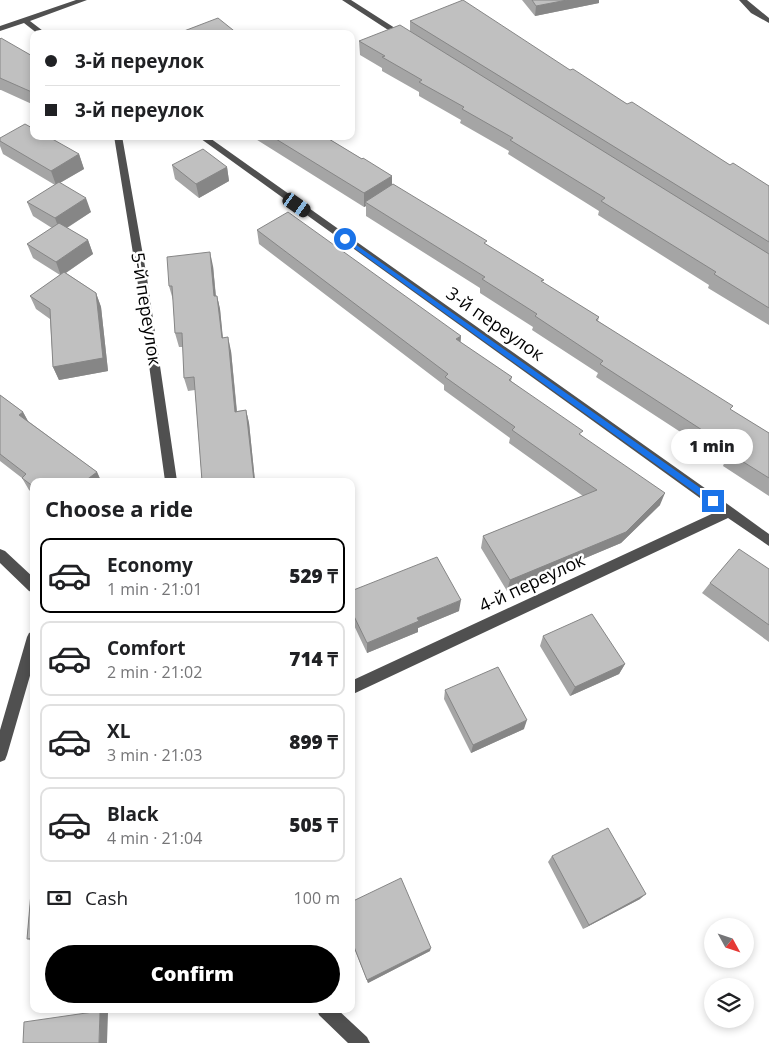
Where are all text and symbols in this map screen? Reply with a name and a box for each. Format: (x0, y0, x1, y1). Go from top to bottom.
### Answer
text: 3-й переулок (75, 48, 204, 74)
text: 3-й переулок (75, 97, 204, 123)
car (280, 190, 313, 220)
route start (334, 228, 356, 250)
street label: 5-й переулок (126, 251, 168, 368)
street label: 3-й переулок (442, 281, 550, 366)
callout: 1 min (672, 428, 754, 464)
text: 1 min (689, 435, 735, 457)
route end (702, 490, 724, 512)
text: Choose a ride (45, 493, 193, 523)
street label: 4-й переулок (475, 547, 589, 617)
text: Economy (107, 552, 193, 578)
icon: car (47, 553, 92, 598)
text: 529 ₸ (289, 563, 338, 589)
text: 1 min · 21:01 (107, 578, 202, 600)
text: Comfort (107, 635, 186, 661)
icon: car (47, 636, 92, 681)
text: 714 ₸ (289, 646, 338, 672)
text: 2 min · 21:02 (107, 661, 202, 683)
text: XL (107, 718, 130, 744)
icon: car (47, 719, 92, 764)
text: 899 ₸ (289, 729, 338, 755)
text: 3 min · 21:03 (107, 744, 202, 766)
text: Black (107, 801, 159, 827)
icon: car (47, 802, 92, 847)
text: 505 ₸ (289, 812, 338, 838)
text: 4 min · 21:04 (107, 827, 202, 849)
icon: cash (45, 884, 73, 912)
text: Cash (85, 885, 128, 911)
text: 100 m (294, 887, 340, 909)
north arrow (704, 918, 754, 968)
map controls (704, 918, 754, 1028)
button: Confirm (45, 945, 340, 1003)
button: layers (704, 978, 754, 1028)

